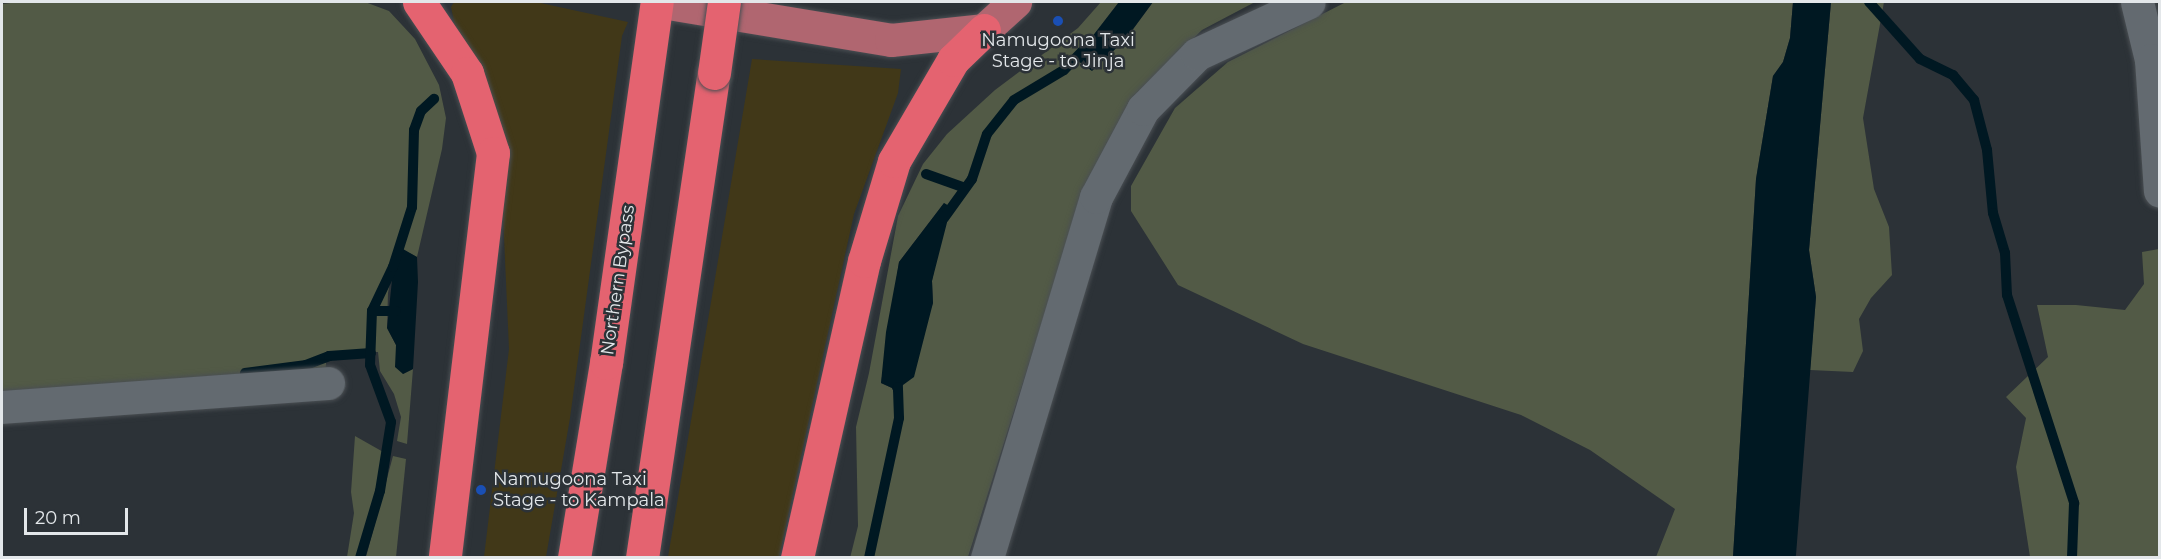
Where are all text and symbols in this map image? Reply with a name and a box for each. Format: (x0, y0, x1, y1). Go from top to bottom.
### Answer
marker: Namugoona Taxi Stage - to Jinja (1051, 14, 1065, 28)
place label: Namugoona Taxi Stage - to Jinja (981, 30, 1135, 72)
street label: Northern Bypass (597, 204, 639, 356)
place label: Namugoona Taxi Stage - to Kampala (493, 469, 665, 512)
marker: Namugoona Taxi Stage - to Kampala (474, 483, 488, 497)
scale bar (27, 496, 130, 534)
text: 20 m (35, 507, 81, 529)

